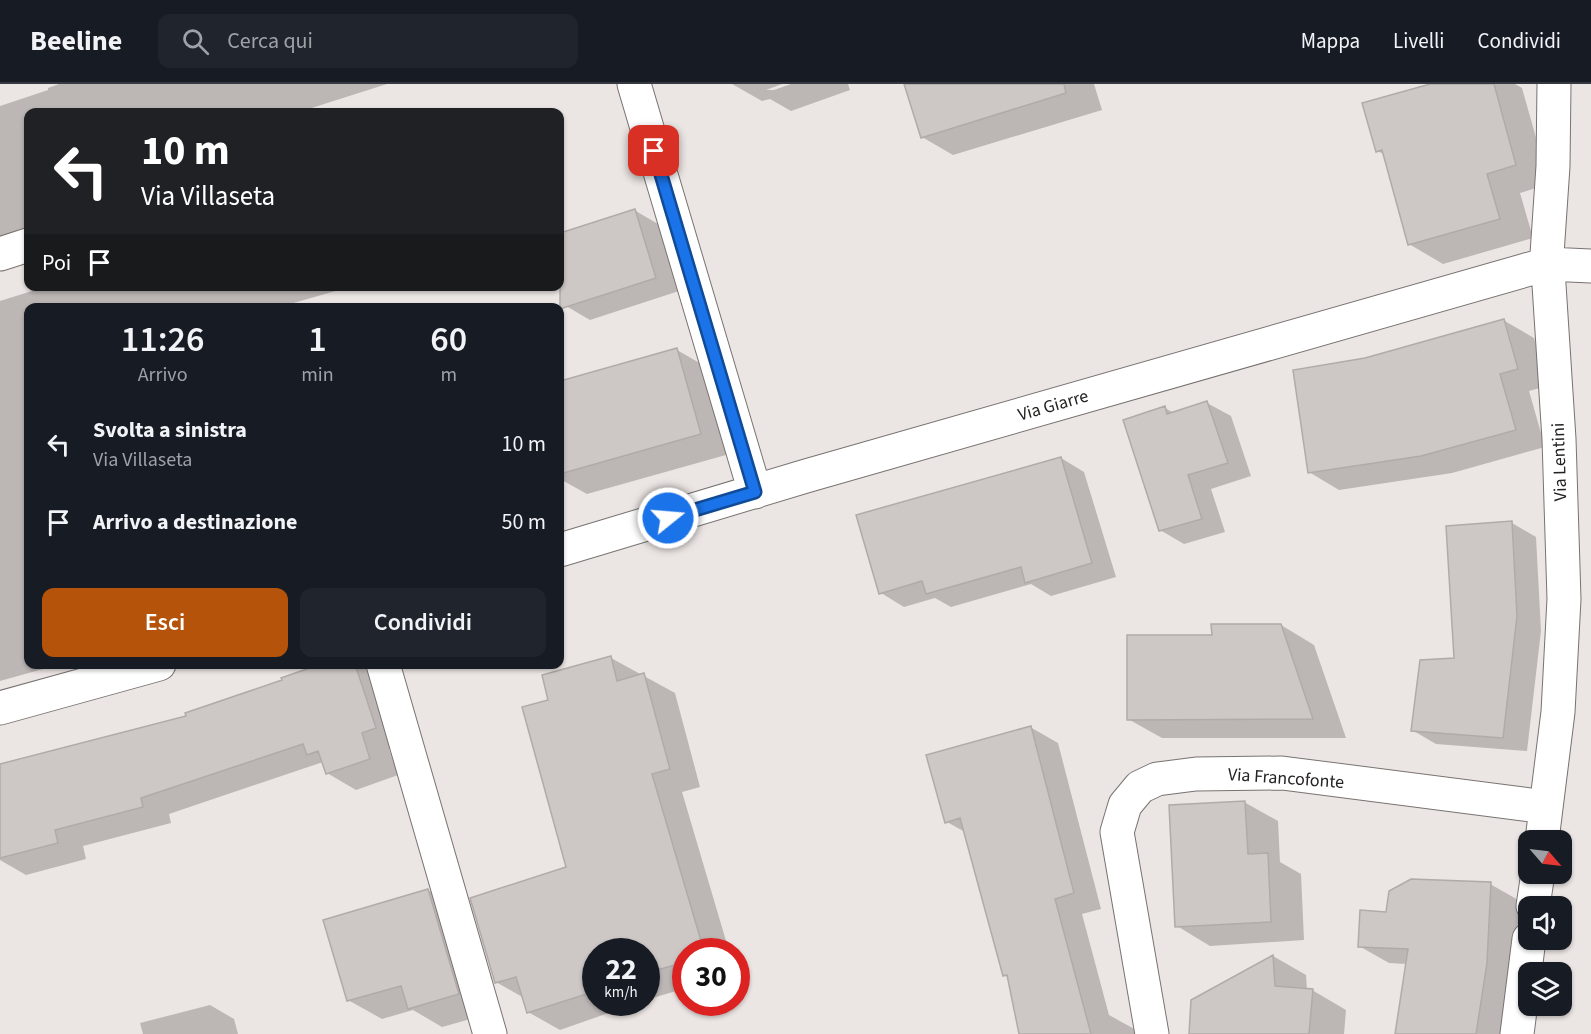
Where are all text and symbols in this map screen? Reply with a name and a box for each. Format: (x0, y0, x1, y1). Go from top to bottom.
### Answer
search box (158, 14, 578, 68)
text: Beeline (30, 21, 122, 61)
icon: search (179, 25, 212, 58)
text: Cerca qui (227, 25, 313, 57)
text: Mappa (1301, 26, 1360, 56)
text: Livelli (1393, 26, 1445, 56)
text: Condividi (1478, 26, 1561, 56)
text: 10 m (141, 121, 230, 181)
pin (628, 125, 679, 176)
icon: left (42, 132, 120, 210)
icon: arrive (637, 134, 670, 167)
text: Via Villaseta (141, 177, 275, 216)
icon: arrive (83, 246, 116, 279)
text: Poi (42, 247, 71, 279)
text: 11:26 (121, 314, 204, 365)
text: 1 (308, 314, 327, 365)
text: 60 (430, 314, 467, 365)
text: Arrivo (138, 361, 187, 389)
text: min (301, 361, 334, 389)
text: m (441, 361, 457, 389)
street label: Via Giarre (1015, 383, 1091, 427)
text: Svolta a sinistra (93, 414, 247, 446)
street label: Via Lentini (1546, 422, 1573, 502)
icon: left (42, 428, 75, 461)
text: 10 m (501, 428, 546, 460)
text: Via Villaseta (93, 446, 192, 474)
position arrow (636, 486, 700, 550)
icon: arrive (42, 506, 75, 539)
text: Arrivo a destinazione (93, 506, 298, 538)
text: 50 m (501, 506, 546, 538)
button: Esci (42, 588, 288, 657)
button: Condividi (300, 588, 546, 657)
street label: Via Francofonte (1227, 762, 1345, 795)
north arrow (1518, 830, 1572, 884)
map controls (1518, 830, 1572, 1016)
button: sound (1518, 896, 1572, 950)
speed limit sign: 30 (672, 938, 750, 1016)
text: 22 (605, 948, 637, 991)
button: layers (1518, 962, 1572, 1016)
text: km/h (604, 982, 638, 1003)

